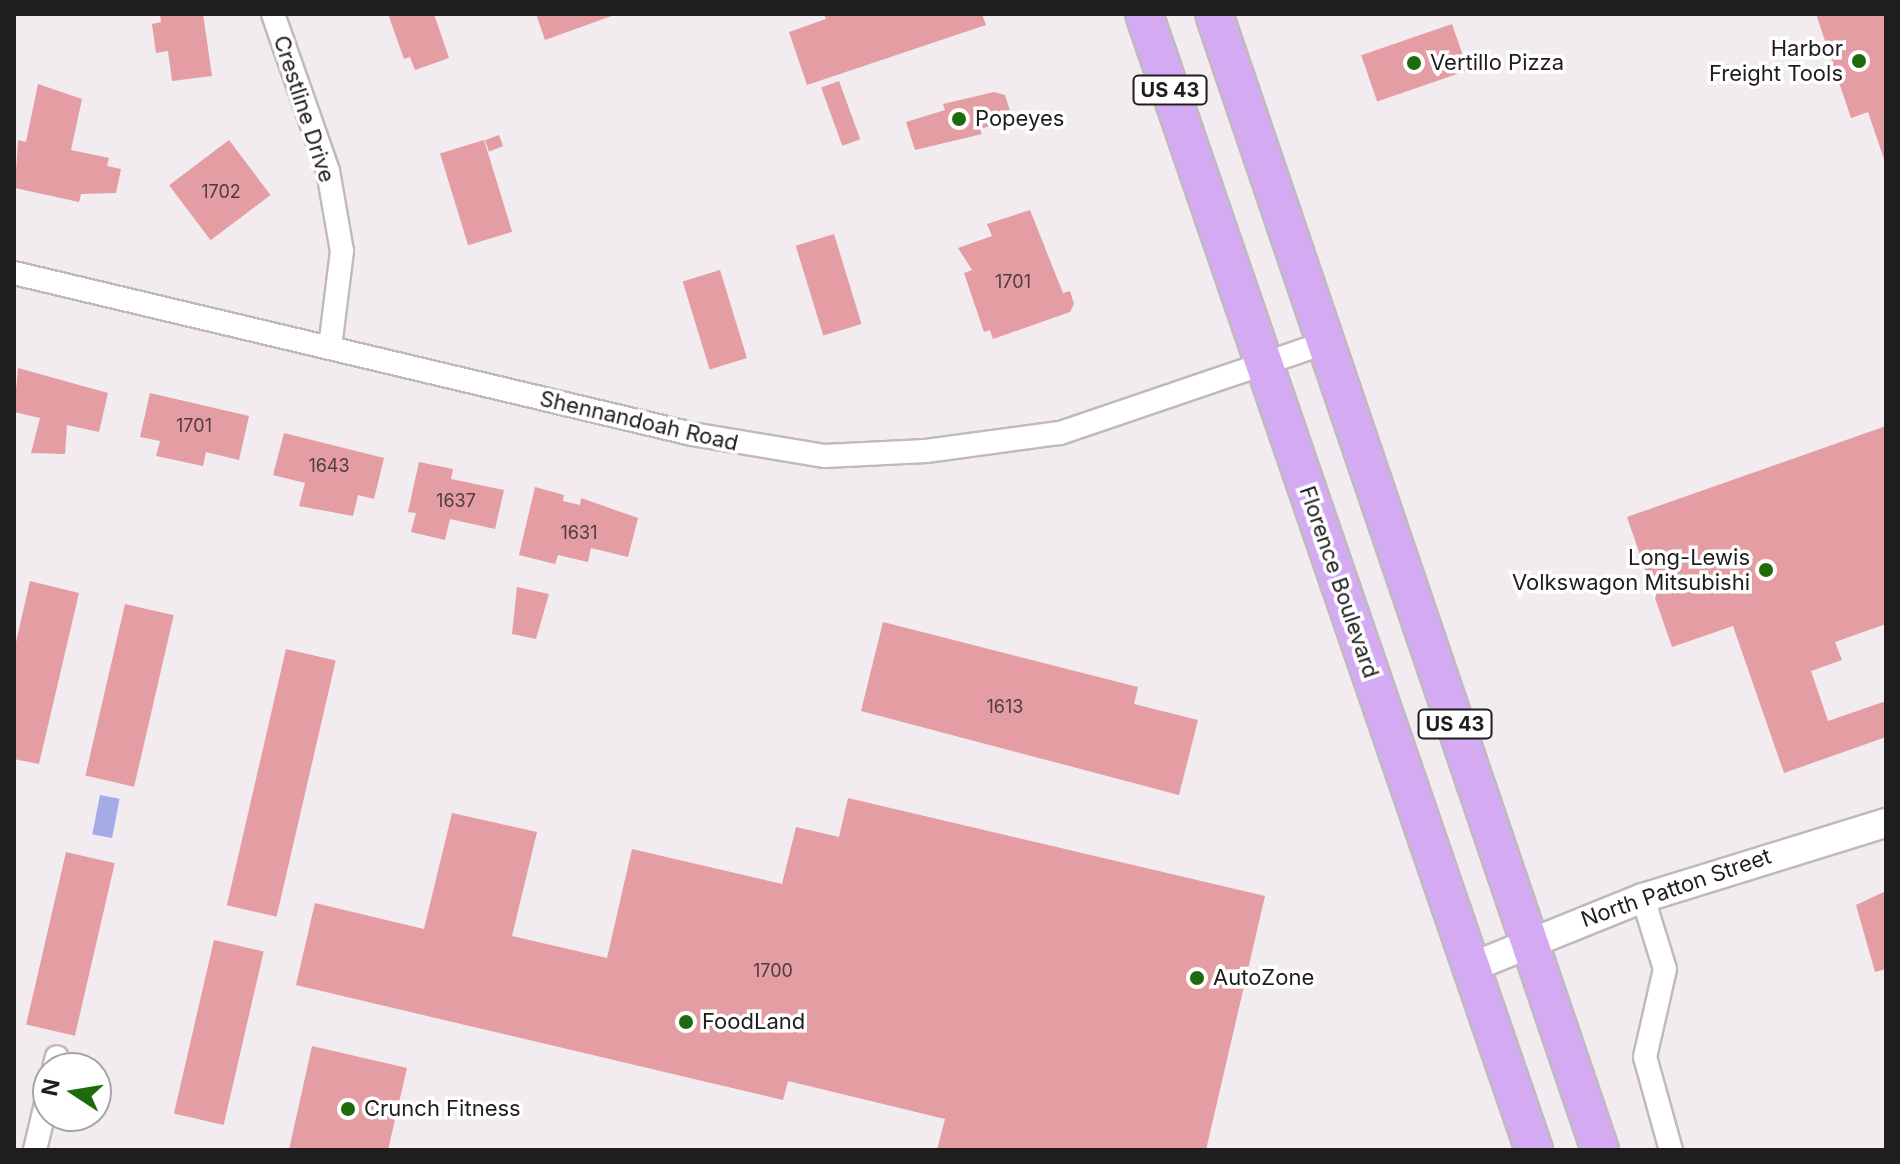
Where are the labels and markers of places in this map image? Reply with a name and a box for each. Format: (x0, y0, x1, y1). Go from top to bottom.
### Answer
place label: Harbor Freight Tools (1709, 35, 1843, 86)
place label: Vertillo Pizza (1430, 50, 1564, 76)
marker: Harbor Freight Tools (1850, 52, 1868, 70)
marker: Vertillo Pizza (1405, 54, 1423, 72)
place label: Popeyes (975, 106, 1064, 132)
marker: Popeyes (950, 110, 968, 128)
place label: Long-Lewis Volkswagon Mitsubishi (1512, 544, 1750, 596)
marker: Long-Lewis Volkswagon Mitsubishi (1757, 561, 1775, 579)
place label: AutoZone (1213, 965, 1314, 991)
marker: AutoZone (1188, 969, 1206, 987)
place label: FoodLand (702, 1009, 805, 1035)
marker: FoodLand (677, 1013, 695, 1031)
place label: Crunch Fitness (364, 1096, 521, 1122)
marker: Crunch Fitness (339, 1100, 357, 1118)

